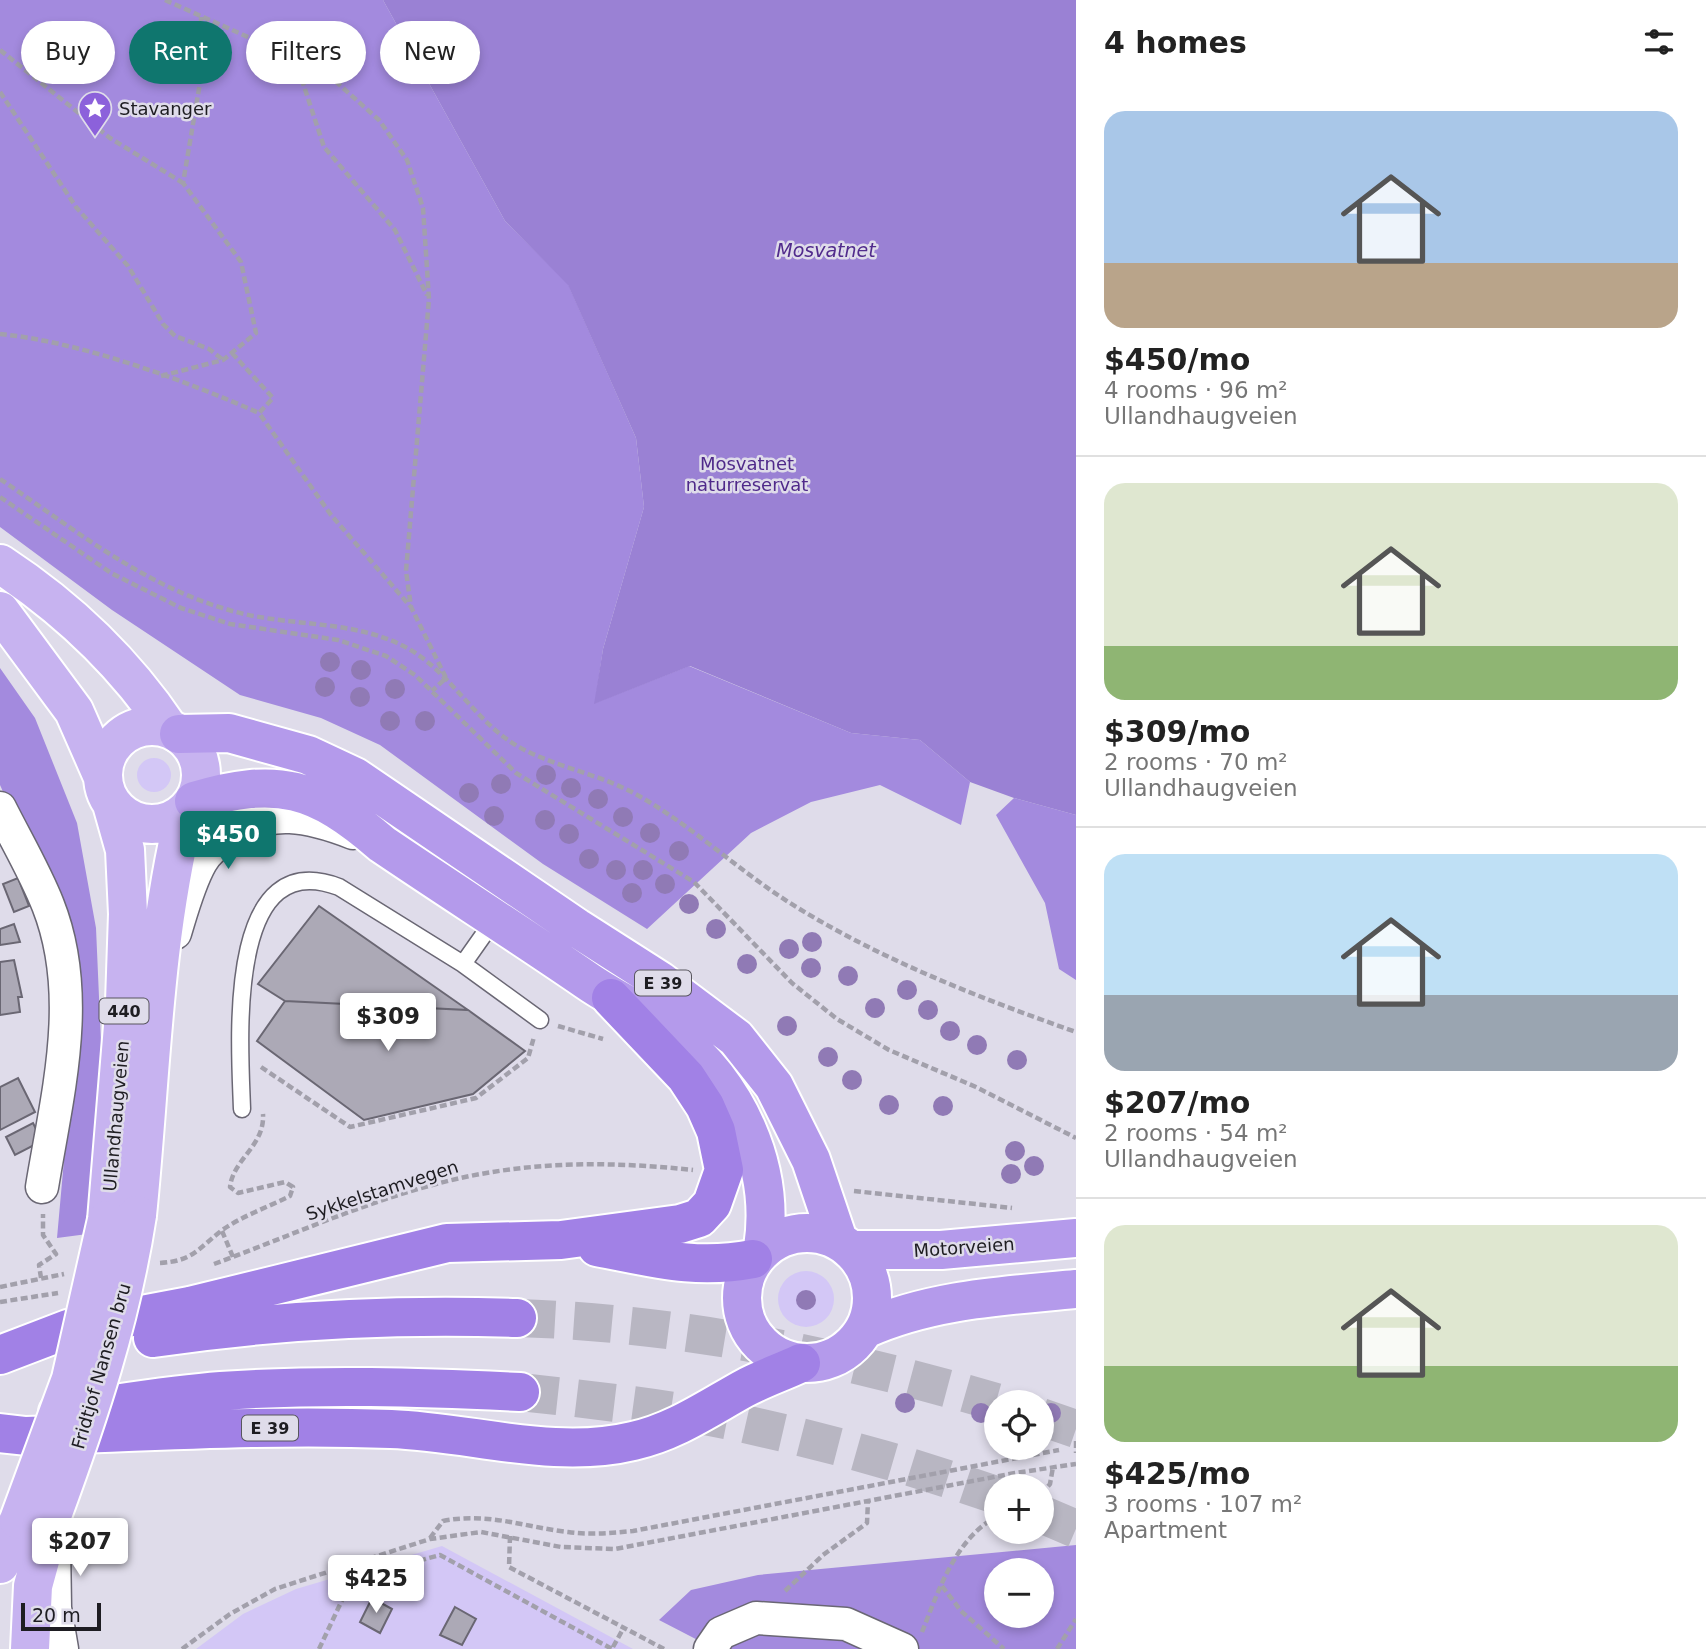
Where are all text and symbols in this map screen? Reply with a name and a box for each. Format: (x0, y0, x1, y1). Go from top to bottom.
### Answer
chip: Buy (21, 21, 115, 84)
chip: Rent (129, 21, 232, 84)
chip: Filters (246, 21, 366, 84)
chip: New (380, 21, 480, 84)
icon: filters (1640, 23, 1678, 61)
text: 4 homes (1104, 25, 1247, 60)
place icon: Stavanger (76, 89, 114, 138)
place label: Stavanger (119, 98, 212, 119)
icon: home (1328, 156, 1454, 282)
water label: Mosvatnet (776, 239, 877, 261)
text: $450/mo (1104, 342, 1250, 377)
text: 4 rooms · 96 m² (1104, 377, 1288, 403)
text: Ullandhaugveien (1104, 403, 1298, 429)
park label: Mosvatnet naturreservat (686, 453, 808, 495)
icon: home (1328, 528, 1454, 654)
text: $309/mo (1104, 714, 1250, 749)
text: 2 rooms · 70 m² (1104, 749, 1288, 775)
text: Ullandhaugveien (1104, 775, 1298, 801)
pin: $450 (187, 812, 269, 871)
text: $450 (196, 821, 260, 847)
icon: home (1328, 899, 1454, 1025)
road number: E 39 (635, 970, 691, 995)
pin: $309 (347, 993, 429, 1053)
road number: 440 (100, 998, 148, 1023)
text: $309 (356, 1003, 420, 1029)
street label: Ullandhaugveien (99, 1040, 133, 1192)
text: $207/mo (1104, 1085, 1250, 1120)
text: 2 rooms · 54 m² (1104, 1120, 1288, 1146)
text: Ullandhaugveien (1104, 1146, 1298, 1172)
street label: Sykkelstamvegen (303, 1155, 461, 1225)
street label: Motorveien (913, 1233, 1015, 1261)
icon: home (1328, 1270, 1454, 1396)
street label: Fridtjof Nansen bru (67, 1281, 135, 1451)
map controls (984, 1390, 1054, 1628)
button: locate (984, 1390, 1054, 1460)
road number: E 39 (242, 1416, 298, 1440)
text: $425/mo (1104, 1456, 1250, 1491)
button: + (984, 1474, 1054, 1544)
text: 3 rooms · 107 m² (1104, 1491, 1302, 1517)
text: Apartment (1104, 1517, 1227, 1543)
pin: $207 (39, 1518, 121, 1578)
text: $207 (48, 1528, 112, 1554)
pin: $425 (335, 1556, 417, 1615)
button: − (984, 1558, 1054, 1628)
text: $425 (344, 1565, 408, 1591)
scale bar (21, 1600, 102, 1632)
text: 20 m (32, 1604, 81, 1626)

